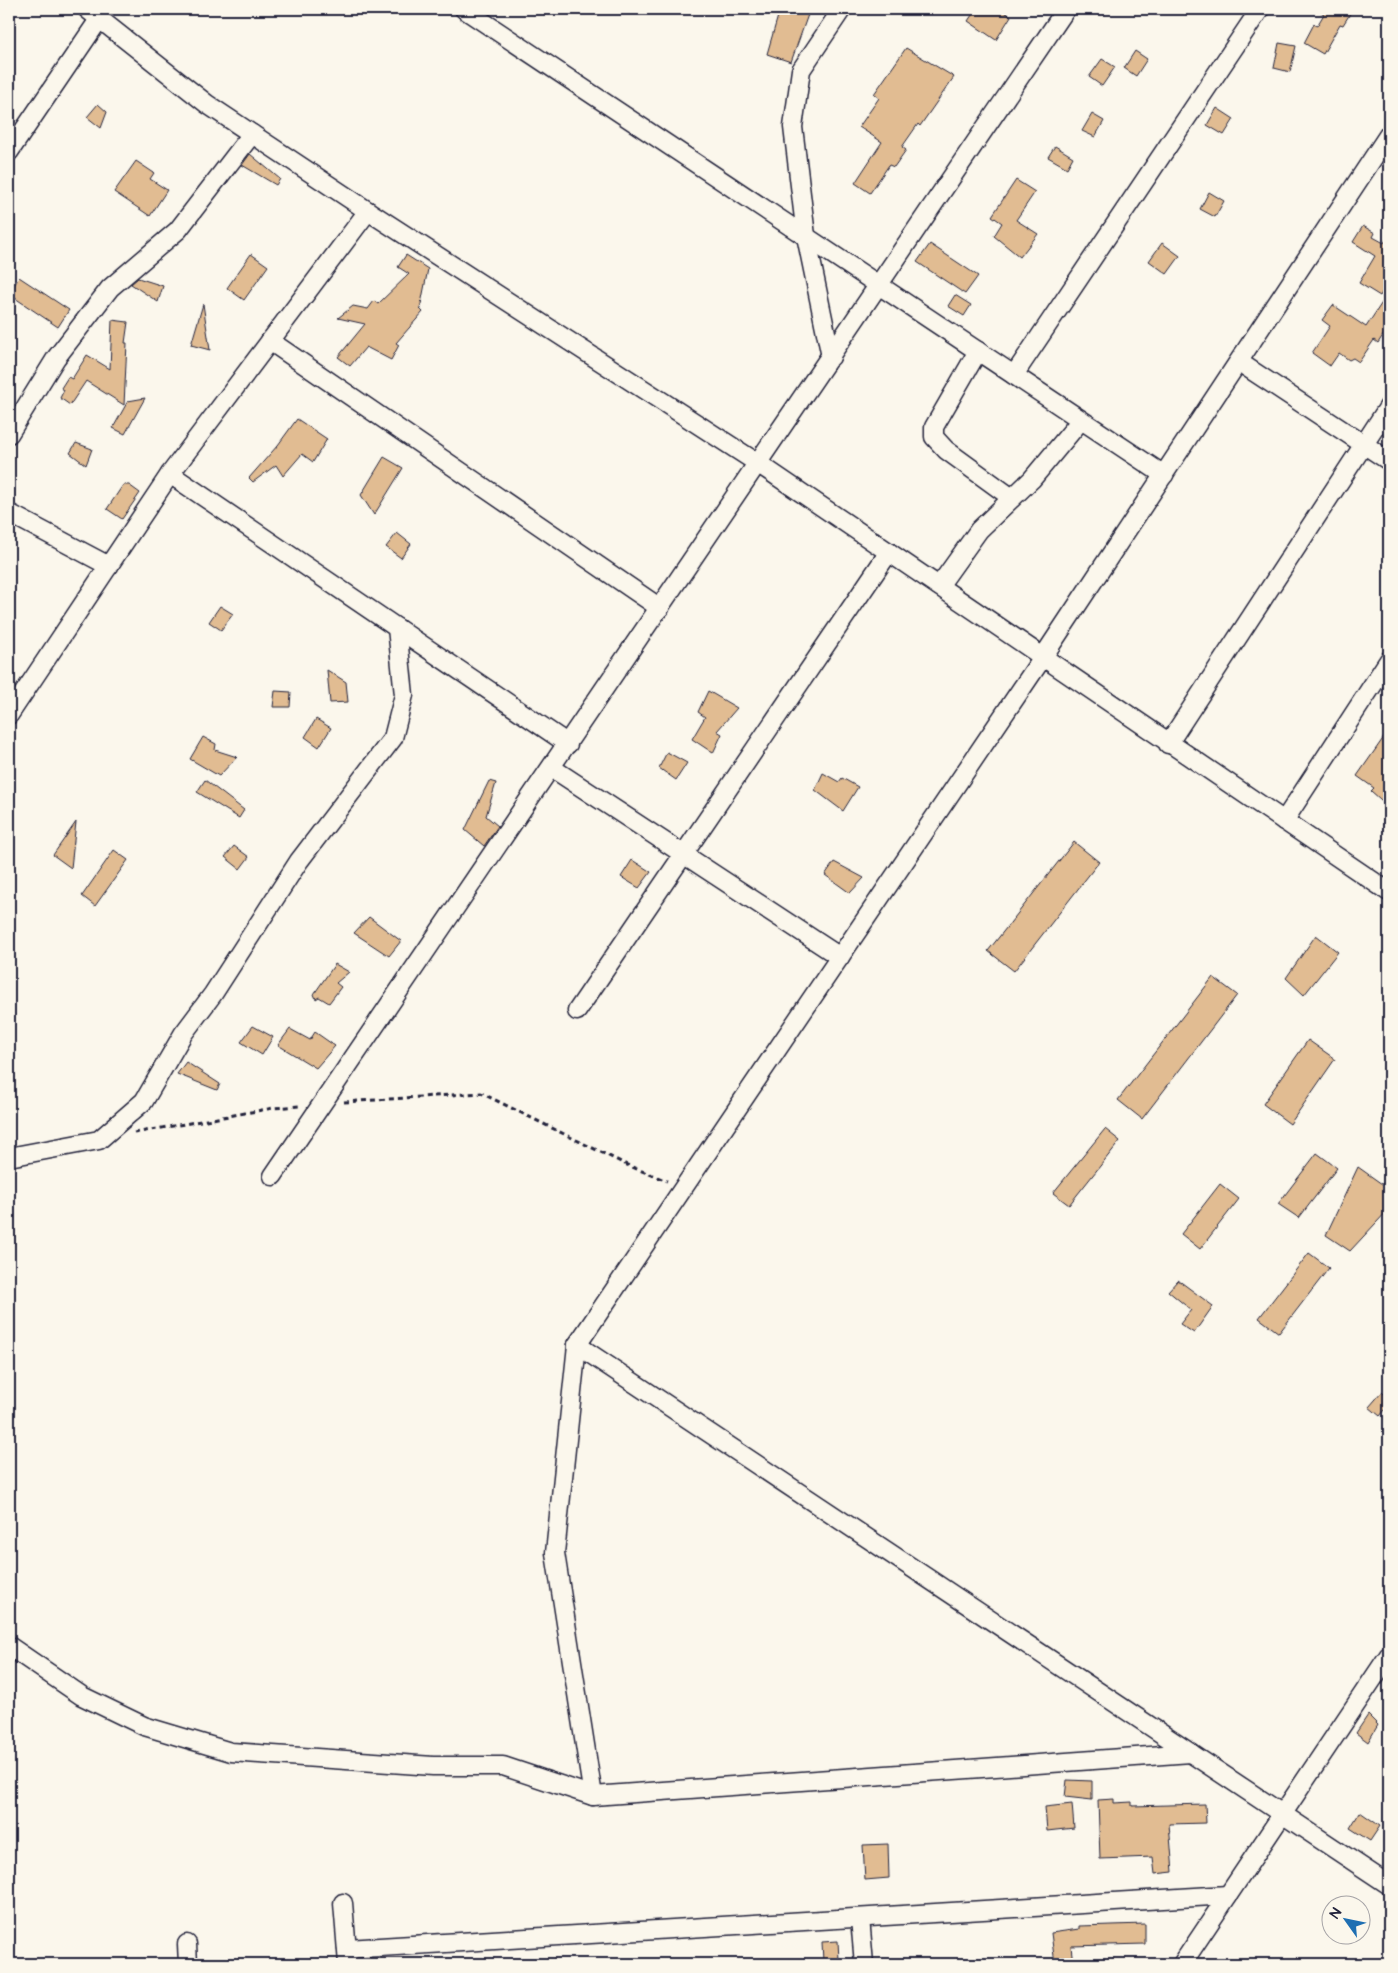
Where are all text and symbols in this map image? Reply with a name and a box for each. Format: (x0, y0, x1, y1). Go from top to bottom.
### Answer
north arrow (1320, 1896, 1370, 1946)
text: N (1325, 1904, 1347, 1923)

